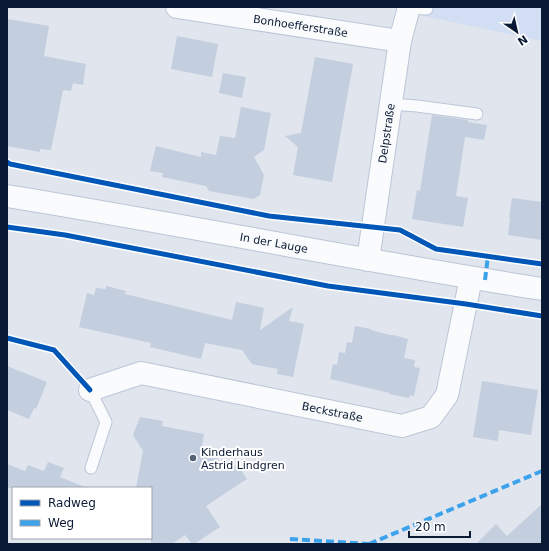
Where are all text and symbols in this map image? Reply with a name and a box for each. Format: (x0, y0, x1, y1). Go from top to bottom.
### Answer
north arrow (497, 12, 537, 52)
street label: Bonhoefferstraße (252, 13, 349, 40)
text: N (515, 32, 530, 48)
street label: Delpstraße (376, 102, 398, 164)
street label: In der Lauge (239, 231, 309, 256)
street label: Beckstraße (301, 400, 364, 425)
place label: Kinderhaus Astrid Lindgren (201, 446, 285, 472)
marker: Kinderhaus Astrid Lindgren (188, 453, 198, 463)
legend (12, 487, 152, 539)
text: Radweg (48, 496, 96, 510)
scale bar (409, 513, 470, 539)
text: Weg (48, 516, 74, 530)
text: 20 m (415, 520, 446, 534)

